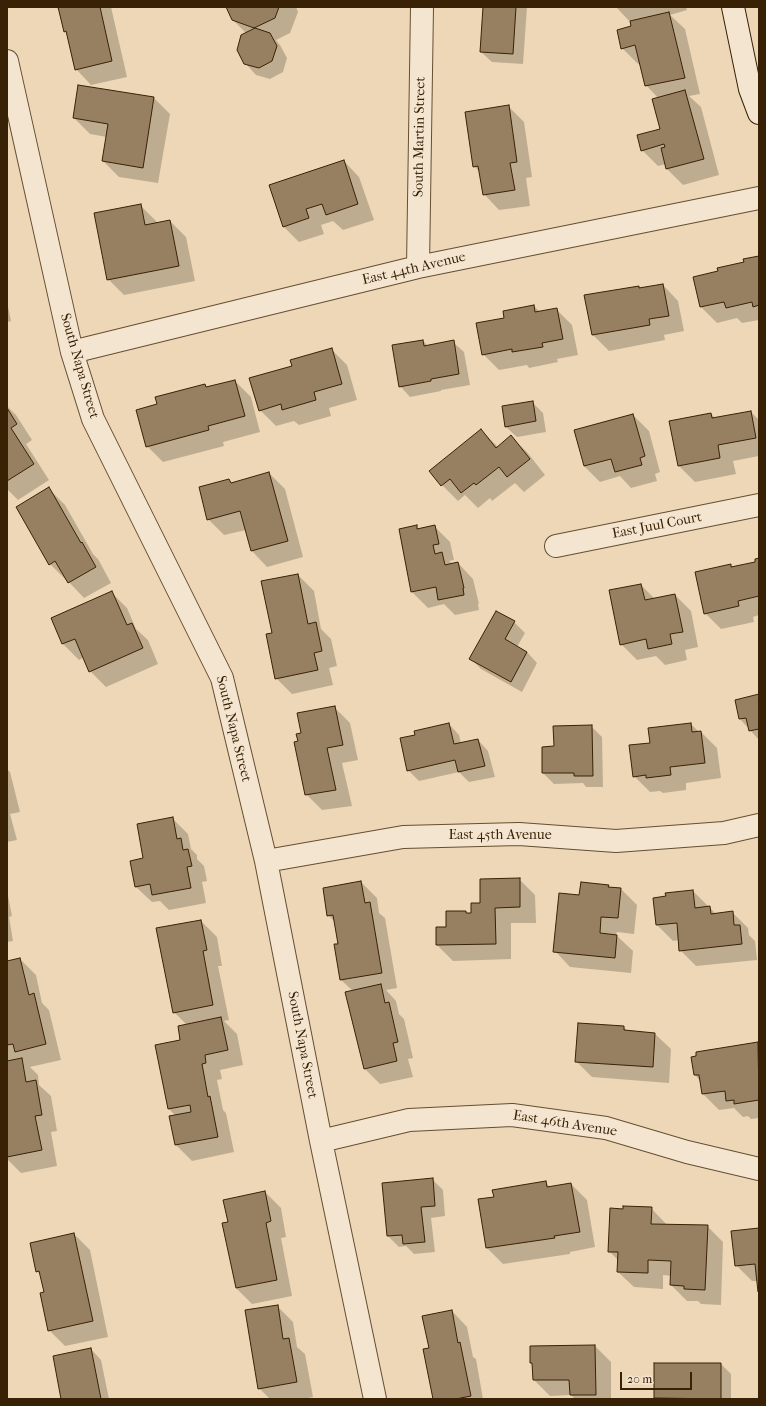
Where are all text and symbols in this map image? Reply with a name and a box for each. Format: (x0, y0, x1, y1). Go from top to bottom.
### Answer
street label: South Martin Street (411, 77, 429, 197)
street label: East 44th Avenue (361, 249, 467, 289)
street label: South Napa Street (56, 311, 102, 421)
street label: East Juul Court (611, 509, 703, 543)
street label: South Napa Street (212, 674, 254, 784)
street label: East 45th Avenue (448, 828, 552, 844)
street label: South Napa Street (283, 990, 321, 1100)
street label: East 46th Avenue (512, 1107, 618, 1141)
scale bar (622, 1364, 694, 1390)
text: 20 m (627, 1372, 652, 1386)

